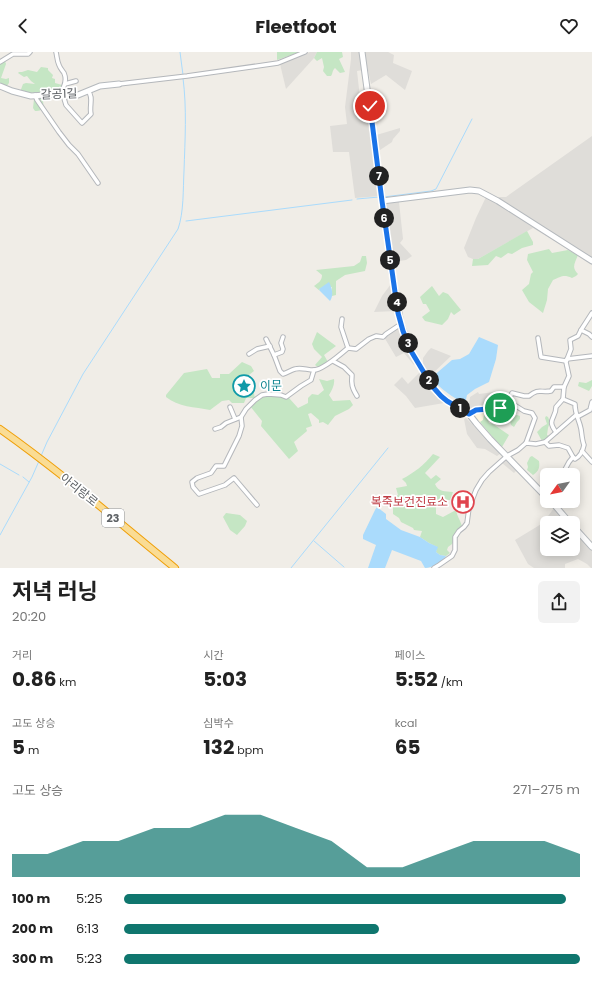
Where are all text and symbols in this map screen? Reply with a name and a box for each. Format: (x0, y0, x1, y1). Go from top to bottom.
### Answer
text: Fleetfoot (255, 14, 337, 39)
icon: back (12, 15, 34, 37)
icon: heart (558, 15, 580, 37)
street label: 갈공1길 (40, 84, 78, 103)
pin (353, 89, 387, 123)
icon: check (359, 95, 381, 117)
pin: 7 (369, 166, 389, 186)
text: 7 (376, 168, 382, 184)
pin: 6 (374, 208, 394, 228)
text: 6 (380, 210, 388, 226)
pin: 5 (380, 250, 400, 270)
text: 5 (386, 252, 394, 268)
pin: 4 (387, 292, 407, 312)
text: 4 (393, 294, 401, 310)
pin: 3 (398, 333, 418, 353)
text: 3 (405, 335, 411, 351)
pin: 2 (419, 370, 439, 390)
text: 2 (426, 372, 432, 388)
place icon: 이문 (231, 373, 257, 399)
place label: 이문 (260, 377, 282, 394)
pin (483, 391, 517, 425)
icon: arrive (489, 397, 511, 419)
pin: 1 (450, 398, 470, 418)
text: 1 (458, 400, 462, 416)
north arrow (540, 468, 580, 508)
map controls (540, 468, 580, 556)
street label: 아리랑로 (57, 469, 102, 510)
hospital icon: 복죽보건진료소 (450, 489, 476, 515)
place label: 복죽보건진료소 (371, 493, 448, 510)
road number: 23 (102, 509, 124, 527)
button: layers (540, 516, 580, 556)
text: 저녁 러닝 (12, 576, 98, 607)
button: share (538, 581, 580, 623)
text: 20:20 (12, 607, 46, 626)
text: 거리 (12, 647, 32, 663)
text: 시간 (203, 647, 224, 663)
text: 페이스 (395, 647, 425, 663)
text: 0.86 (12, 665, 56, 693)
text: 5:03 (203, 665, 247, 693)
text: 5:52 (395, 665, 438, 693)
text: km (56, 674, 76, 690)
text: /km (438, 674, 463, 690)
text: 고도 상승 (12, 715, 55, 731)
text: 심박수 (203, 715, 234, 731)
text: kcal (395, 715, 417, 731)
text: 5 (12, 733, 25, 761)
text: 132 (203, 733, 234, 761)
text: 65 (395, 733, 420, 761)
text: m (25, 742, 39, 758)
text: bpm (234, 742, 264, 758)
text: 271–275 m (513, 780, 580, 799)
text: 고도 상승 (12, 781, 63, 800)
text: 100 m (12, 889, 50, 908)
text: 5:25 (76, 889, 103, 908)
text: 200 m (12, 919, 53, 938)
text: 6:13 (76, 919, 99, 938)
text: 300 m (12, 949, 53, 968)
text: 5:23 (76, 949, 102, 968)

